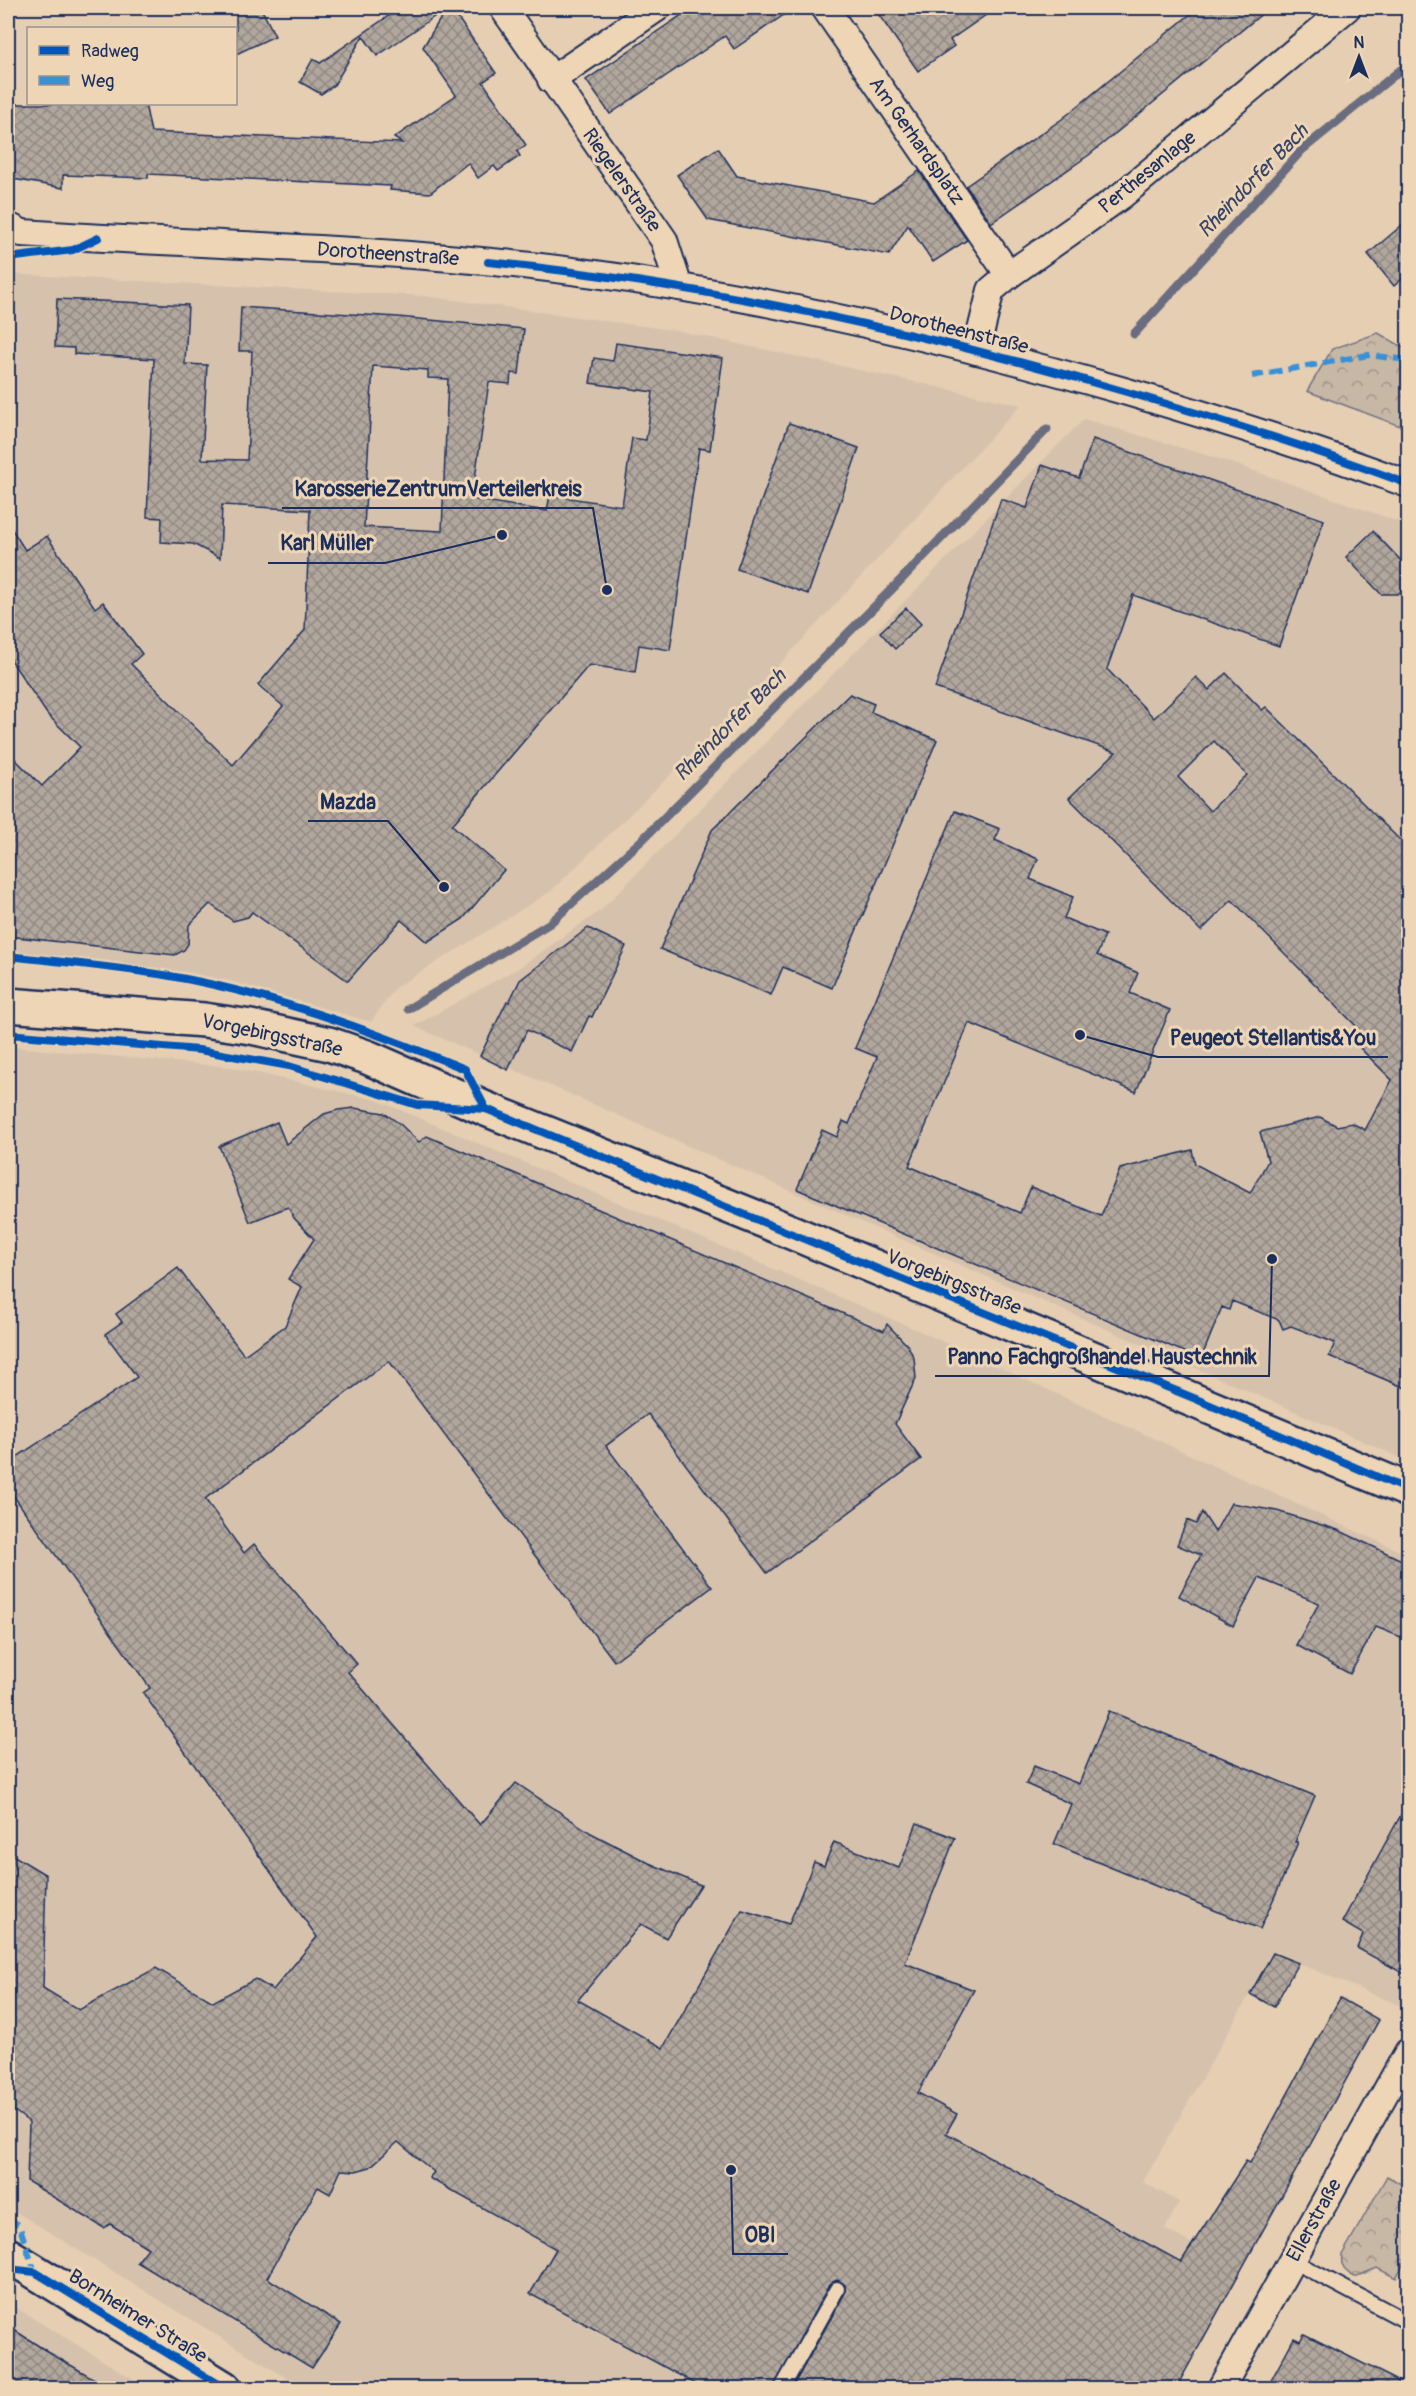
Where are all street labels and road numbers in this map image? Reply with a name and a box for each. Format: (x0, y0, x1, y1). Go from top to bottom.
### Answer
street label: Am Gerhardsplatz (864, 72, 970, 210)
street label: Riegelerstraße (577, 123, 667, 237)
street label: Perthesanlage (1093, 125, 1201, 219)
street label: Dorotheenstraße (316, 237, 460, 271)
street label: Dorotheenstraße (887, 301, 1031, 359)
street label: Vorgebirgsstraße (199, 1008, 345, 1062)
street label: Vorgebirgsstraße (883, 1244, 1025, 1321)
street label: Ellerstraße (1281, 2174, 1347, 2266)
street label: Bornheimer Straße (64, 2263, 212, 2369)

